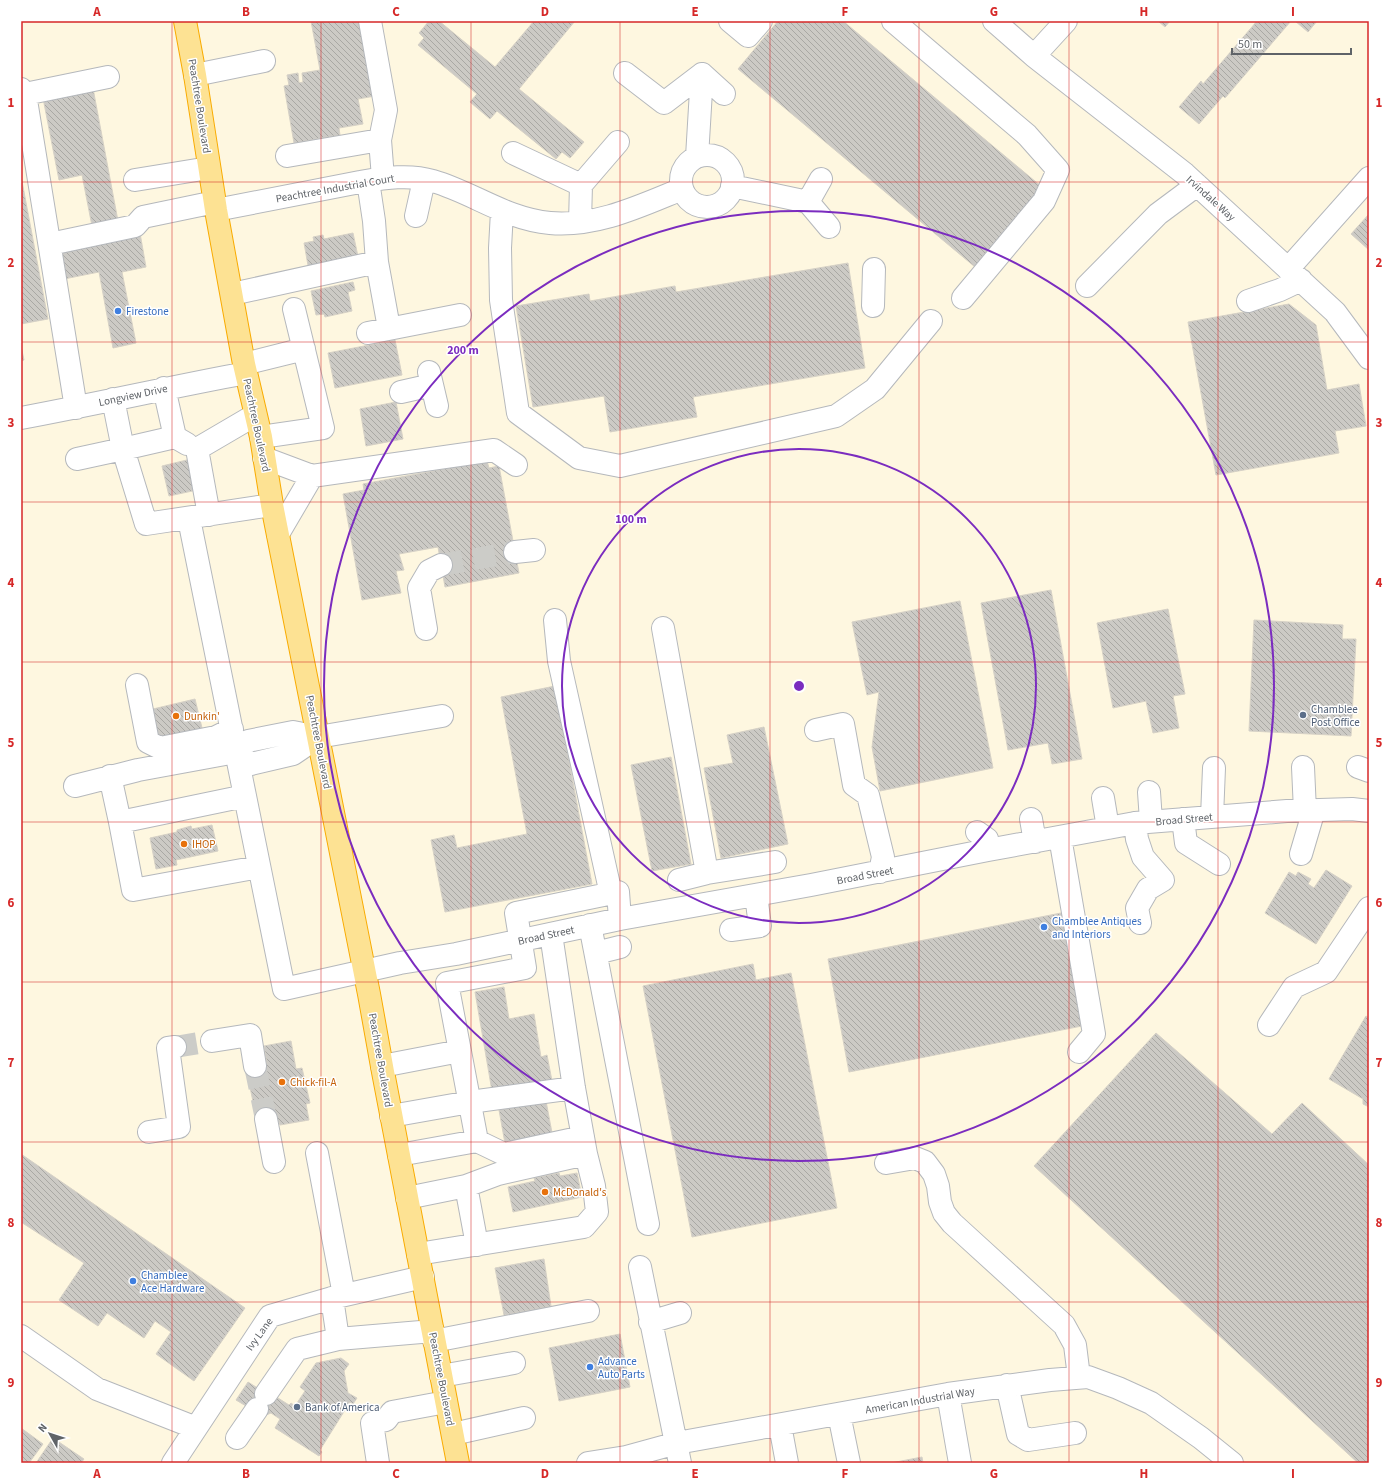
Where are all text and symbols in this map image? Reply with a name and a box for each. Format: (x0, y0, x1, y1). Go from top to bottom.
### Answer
text: A (92, 3, 101, 21)
text: B (242, 3, 250, 21)
text: C (392, 3, 400, 21)
text: D (541, 3, 549, 21)
text: E (691, 3, 699, 21)
text: F (842, 3, 849, 21)
text: G (990, 3, 998, 21)
text: H (1140, 3, 1148, 21)
text: I (1291, 3, 1295, 21)
scale bar (1232, 30, 1351, 56)
text: 50 m (1238, 36, 1262, 53)
street label: Peachtree Boulevard (185, 58, 214, 154)
text: 1 (8, 94, 15, 112)
text: 1 (1376, 94, 1383, 112)
street label: Peachtree Industrial Court (275, 171, 396, 206)
street label: Irvindale Way (1183, 172, 1239, 225)
text: 2 (8, 254, 15, 272)
text: 2 (1376, 254, 1383, 272)
place label: Firestone (126, 304, 169, 319)
marker: Firestone (113, 306, 123, 316)
text: 200 m (447, 342, 479, 359)
street label: Peachtree Boulevard (239, 377, 274, 473)
street label: Longview Drive (97, 381, 169, 410)
text: 3 (8, 414, 15, 432)
text: 3 (1376, 414, 1383, 432)
text: 100 m (615, 511, 647, 528)
text: 4 (8, 574, 15, 592)
text: 4 (1376, 574, 1383, 592)
centre of rings (792, 679, 806, 693)
street label: Peachtree Boulevard (302, 694, 335, 790)
place label: Chamblee Post Office (1311, 702, 1360, 730)
place label: Dunkin' (184, 709, 220, 724)
marker: Chamblee Post Office (1298, 710, 1308, 720)
marker: Dunkin' (171, 711, 181, 721)
text: 5 (8, 734, 15, 752)
text: 5 (1376, 734, 1383, 752)
street label: Broad Street (1155, 810, 1214, 829)
place label: IHOP (192, 837, 216, 852)
marker: IHOP (179, 839, 189, 849)
street label: Broad Street (835, 863, 895, 888)
text: 6 (8, 894, 15, 912)
text: 6 (1376, 894, 1383, 912)
place label: Chamblee Antiques and Interiors (1052, 914, 1142, 942)
street label: Broad Street (516, 922, 576, 949)
marker: Chamblee Antiques and Interiors (1039, 922, 1049, 932)
street label: Peachtree Boulevard (365, 1012, 396, 1108)
text: 7 (8, 1054, 15, 1072)
text: 7 (1376, 1054, 1383, 1072)
place label: Chick-fil-A (290, 1075, 337, 1090)
marker: Chick-fil-A (277, 1077, 287, 1087)
place label: McDonald's (553, 1185, 607, 1200)
marker: McDonald's (540, 1187, 550, 1197)
text: 8 (8, 1214, 15, 1232)
text: 8 (1376, 1214, 1383, 1232)
place label: Chamblee Ace Hardware (141, 1268, 205, 1296)
marker: Chamblee Ace Hardware (128, 1276, 138, 1286)
street label: Ivy Lane (242, 1314, 277, 1354)
street label: Peachtree Boulevard (425, 1331, 458, 1427)
place label: Advance Auto Parts (598, 1354, 645, 1382)
marker: Advance Auto Parts (585, 1362, 595, 1372)
text: 9 (8, 1374, 15, 1392)
text: 9 (1376, 1374, 1383, 1392)
street label: American Industrial Way (864, 1383, 976, 1418)
place label: Bank of America (305, 1400, 380, 1415)
marker: Bank of America (292, 1402, 302, 1412)
north arrow (30, 1414, 70, 1454)
text: N (34, 1420, 51, 1436)
text: A (92, 1465, 101, 1483)
text: B (242, 1465, 250, 1483)
text: C (392, 1465, 400, 1483)
text: D (541, 1465, 549, 1483)
text: E (691, 1465, 699, 1483)
text: F (842, 1465, 849, 1483)
text: G (990, 1465, 998, 1483)
text: H (1140, 1465, 1148, 1483)
text: I (1291, 1465, 1295, 1483)

